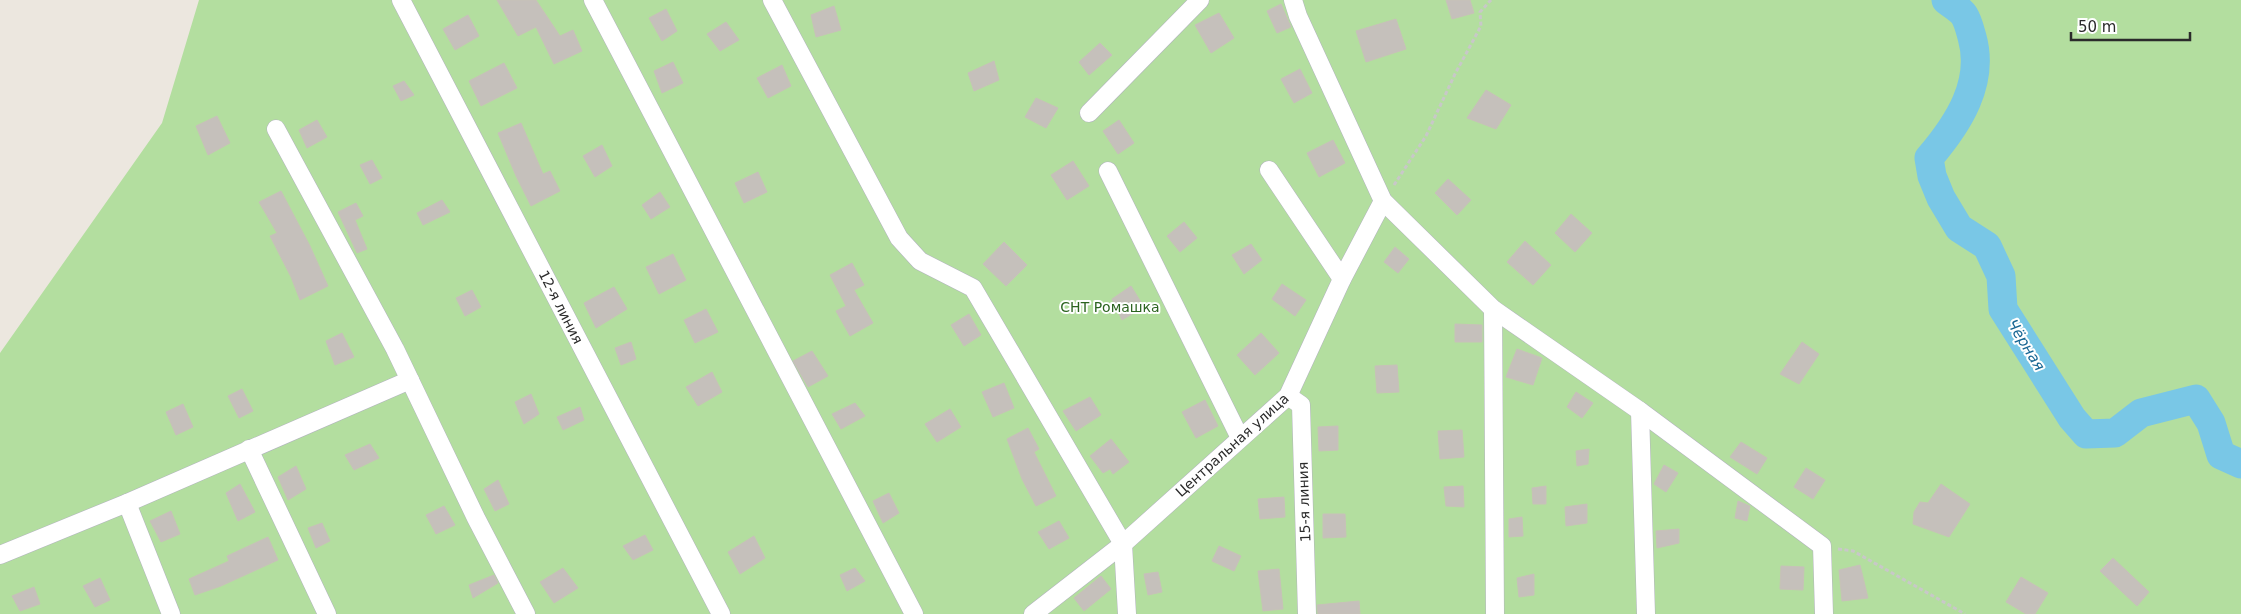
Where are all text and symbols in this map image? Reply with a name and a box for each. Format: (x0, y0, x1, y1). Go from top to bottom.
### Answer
scale bar (2071, 10, 2190, 42)
text: 50 m (2078, 18, 2116, 36)
street label: 12-я линия (536, 268, 586, 346)
park label: СНТ Ромашка (1060, 299, 1160, 315)
water label: Чёрная (2003, 316, 2049, 374)
street label: Центральная улица (1172, 390, 1292, 500)
street label: 15-я линия (1295, 462, 1313, 542)

